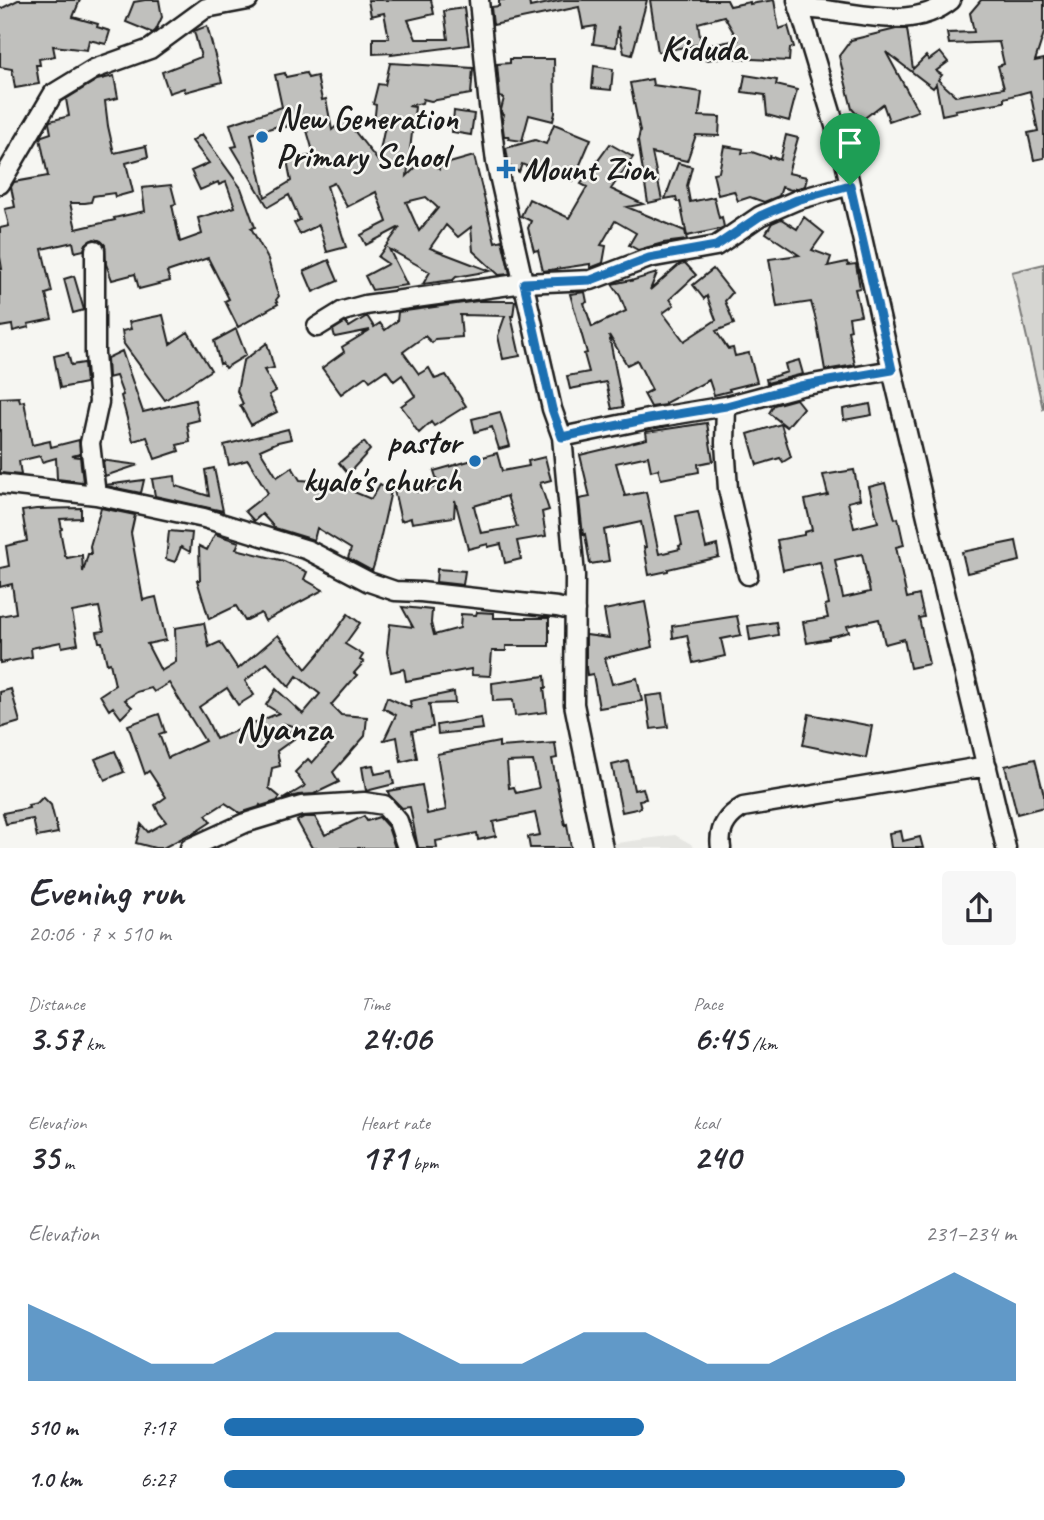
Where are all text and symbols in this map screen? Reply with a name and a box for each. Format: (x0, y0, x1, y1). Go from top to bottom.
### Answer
district label: Kiduda (660, 24, 749, 71)
place label: New Generation Primary School (276, 97, 459, 177)
pin (820, 113, 880, 185)
icon: arrive (831, 124, 869, 162)
marker: New Generation Primary School (254, 129, 270, 145)
place label: Mount Zion (522, 148, 657, 190)
marker: Mount Zion (496, 159, 516, 179)
place label: pastor kyalo's church (303, 421, 465, 501)
marker: pastor kyalo's church (467, 453, 483, 469)
district label: Nyanza (236, 704, 335, 751)
text: Evening run (28, 869, 184, 916)
button: share (942, 871, 1016, 945)
text: 20:06 · 7 × 510 m (28, 919, 171, 948)
text: Distance (28, 992, 85, 1016)
text: Time (361, 992, 390, 1016)
text: Pace (693, 992, 723, 1016)
text: 3.57 (28, 1016, 81, 1061)
text: 24:06 (361, 1016, 431, 1061)
text: 6:45 (693, 1016, 748, 1061)
text: km (81, 1032, 105, 1056)
text: /km (748, 1032, 777, 1056)
text: Elevation (28, 1111, 86, 1135)
text: Heart rate (361, 1111, 430, 1135)
text: kcal (693, 1111, 718, 1135)
text: 35 (28, 1135, 59, 1180)
text: 171 (361, 1135, 408, 1180)
text: 240 (693, 1135, 741, 1180)
text: m (59, 1151, 74, 1175)
text: bpm (408, 1151, 438, 1175)
text: Elevation (28, 1219, 99, 1248)
text: 231–234 m (925, 1219, 1016, 1248)
text: 510 m (28, 1413, 77, 1442)
text: 7:17 (140, 1413, 176, 1442)
text: 1.0 km (28, 1465, 82, 1494)
text: 6:27 (140, 1465, 176, 1494)

